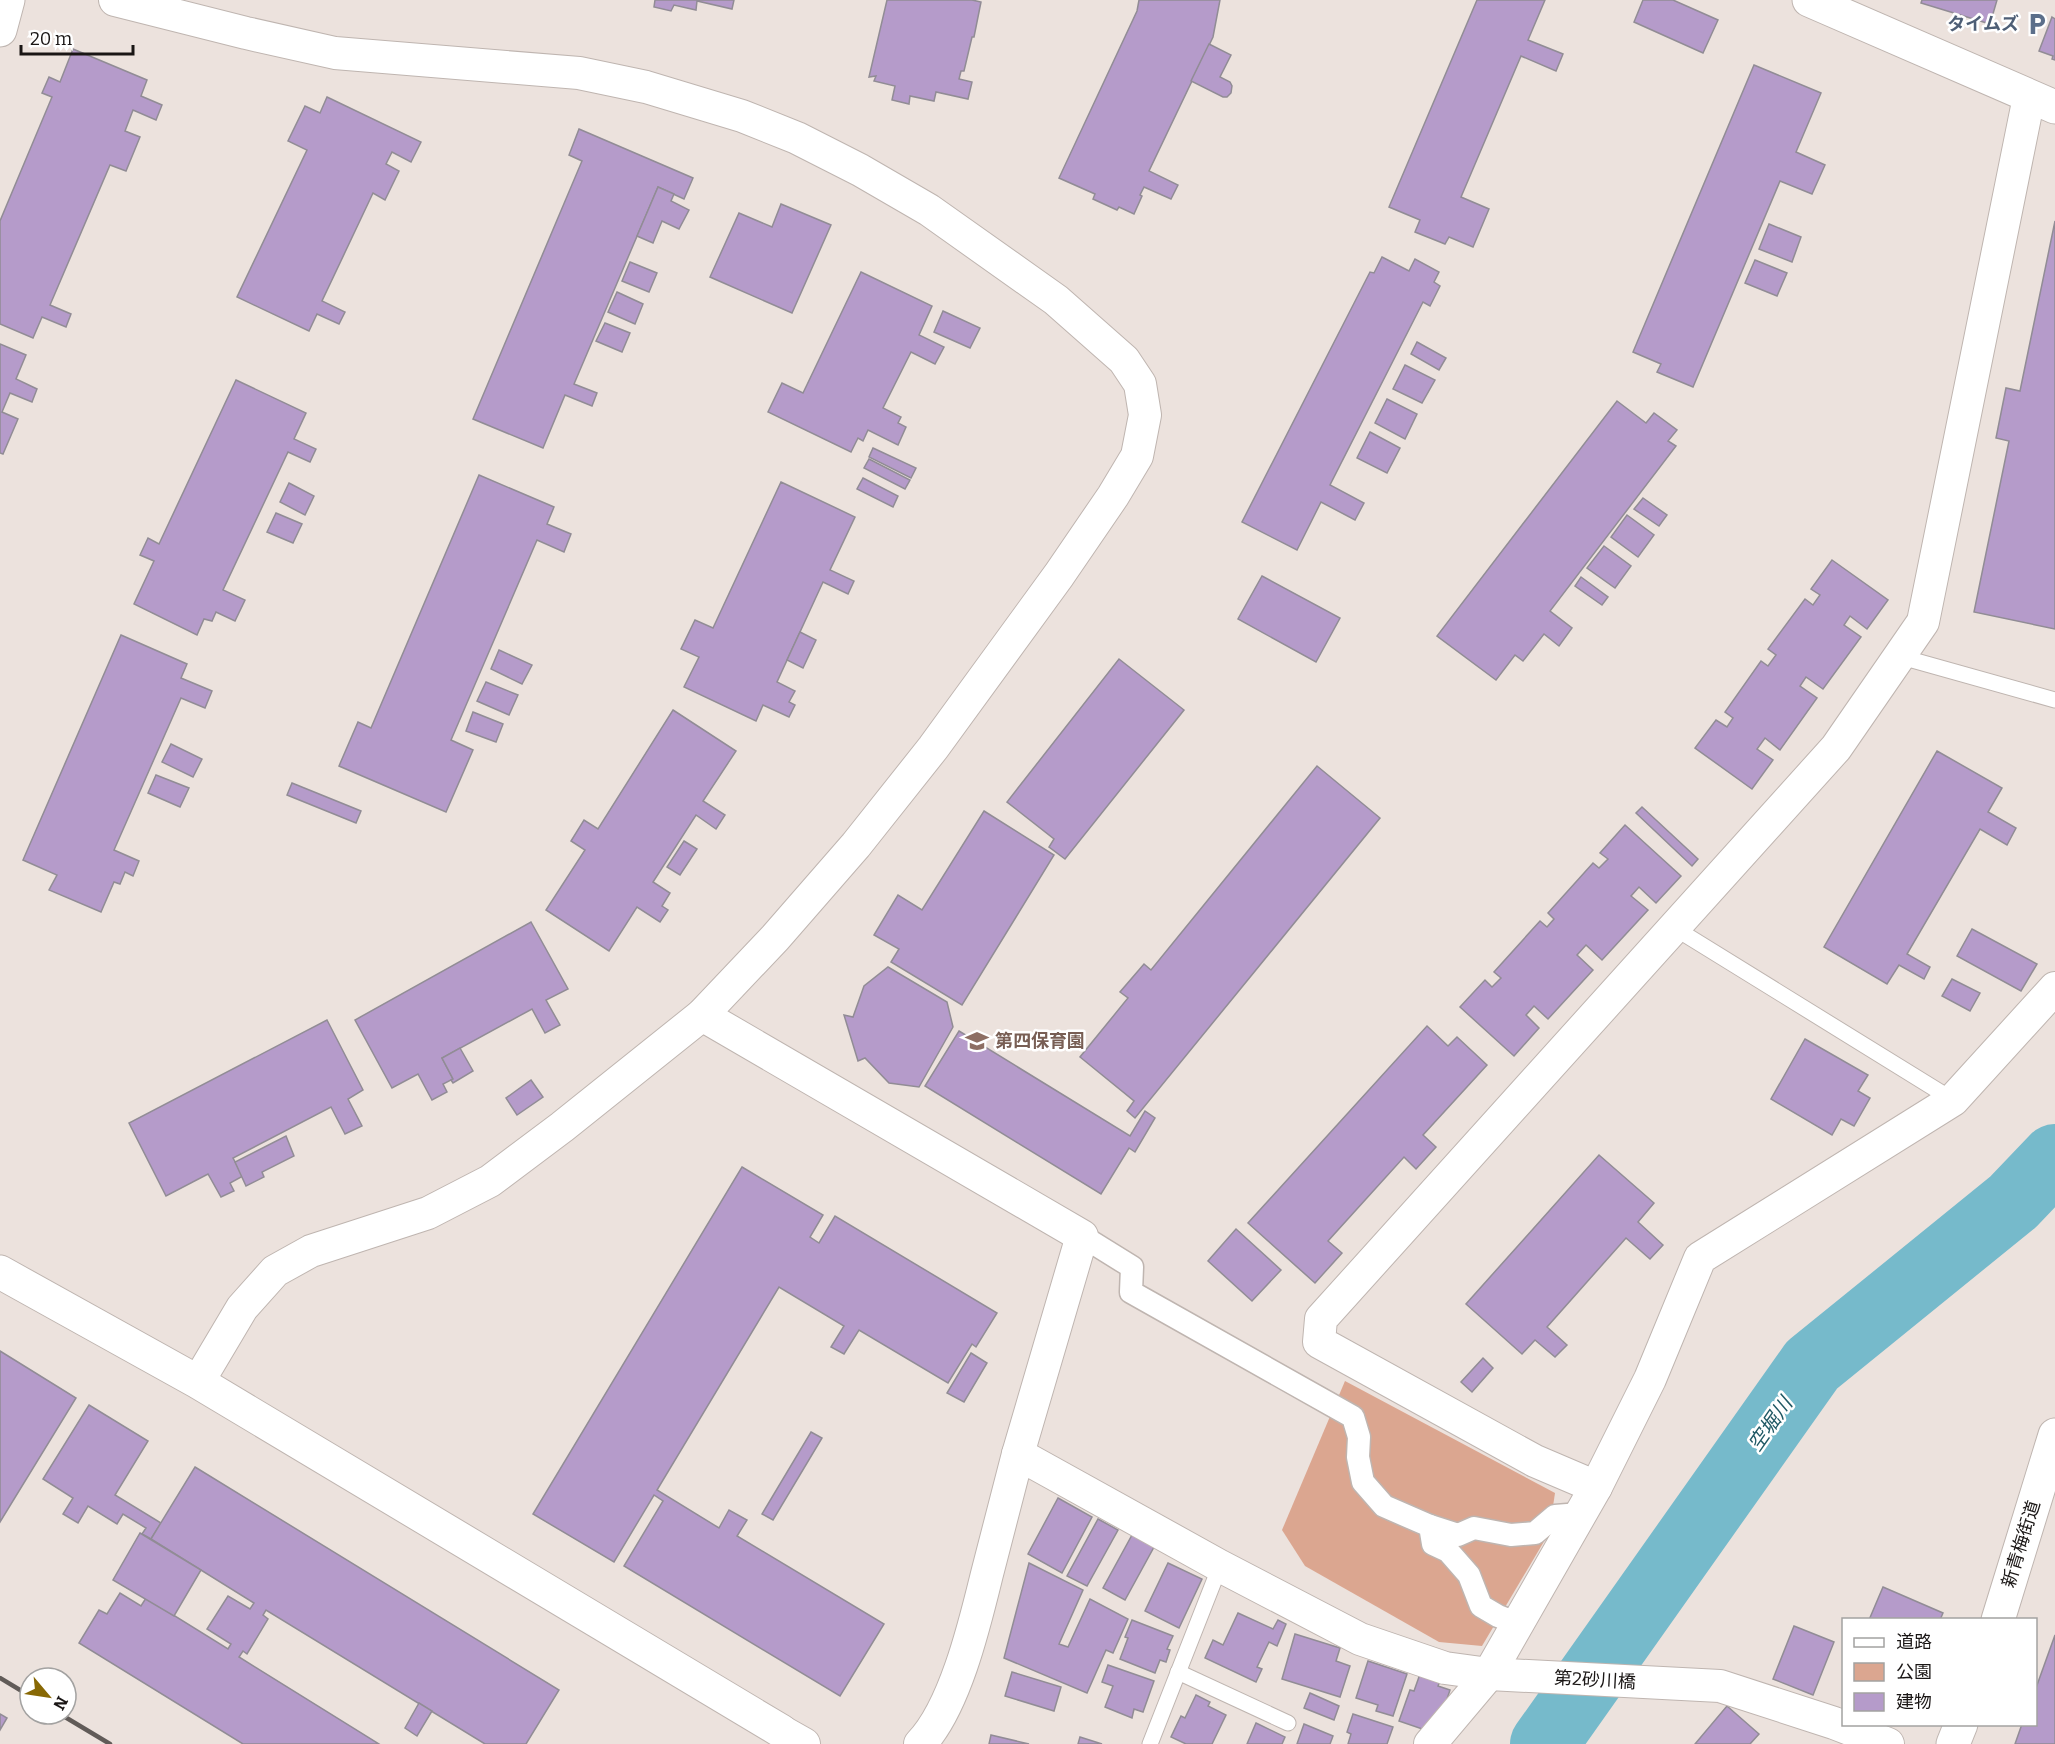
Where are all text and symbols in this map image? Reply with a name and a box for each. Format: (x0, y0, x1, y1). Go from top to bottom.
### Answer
parking icon: タイムズ (2024, 11, 2050, 37)
place label: タイムズ (1947, 13, 2019, 35)
scale bar (21, 18, 134, 56)
text: 20 m (30, 28, 72, 50)
school or university icon: 第四保育園 (964, 1028, 990, 1054)
place label: 第四保育園 (995, 1030, 1085, 1052)
water label: 空堀川 (1743, 1391, 1798, 1455)
street label: 新青梅街道 (1997, 1498, 2045, 1590)
legend (1842, 1618, 2037, 1726)
text: 道路 (1896, 1631, 1932, 1653)
text: 公園 (1896, 1661, 1932, 1683)
north arrow (18, 1666, 78, 1726)
street label: 第2砂川橋 (1554, 1667, 1636, 1693)
text: 建物 (1896, 1691, 1932, 1713)
text: N (49, 1693, 72, 1713)

